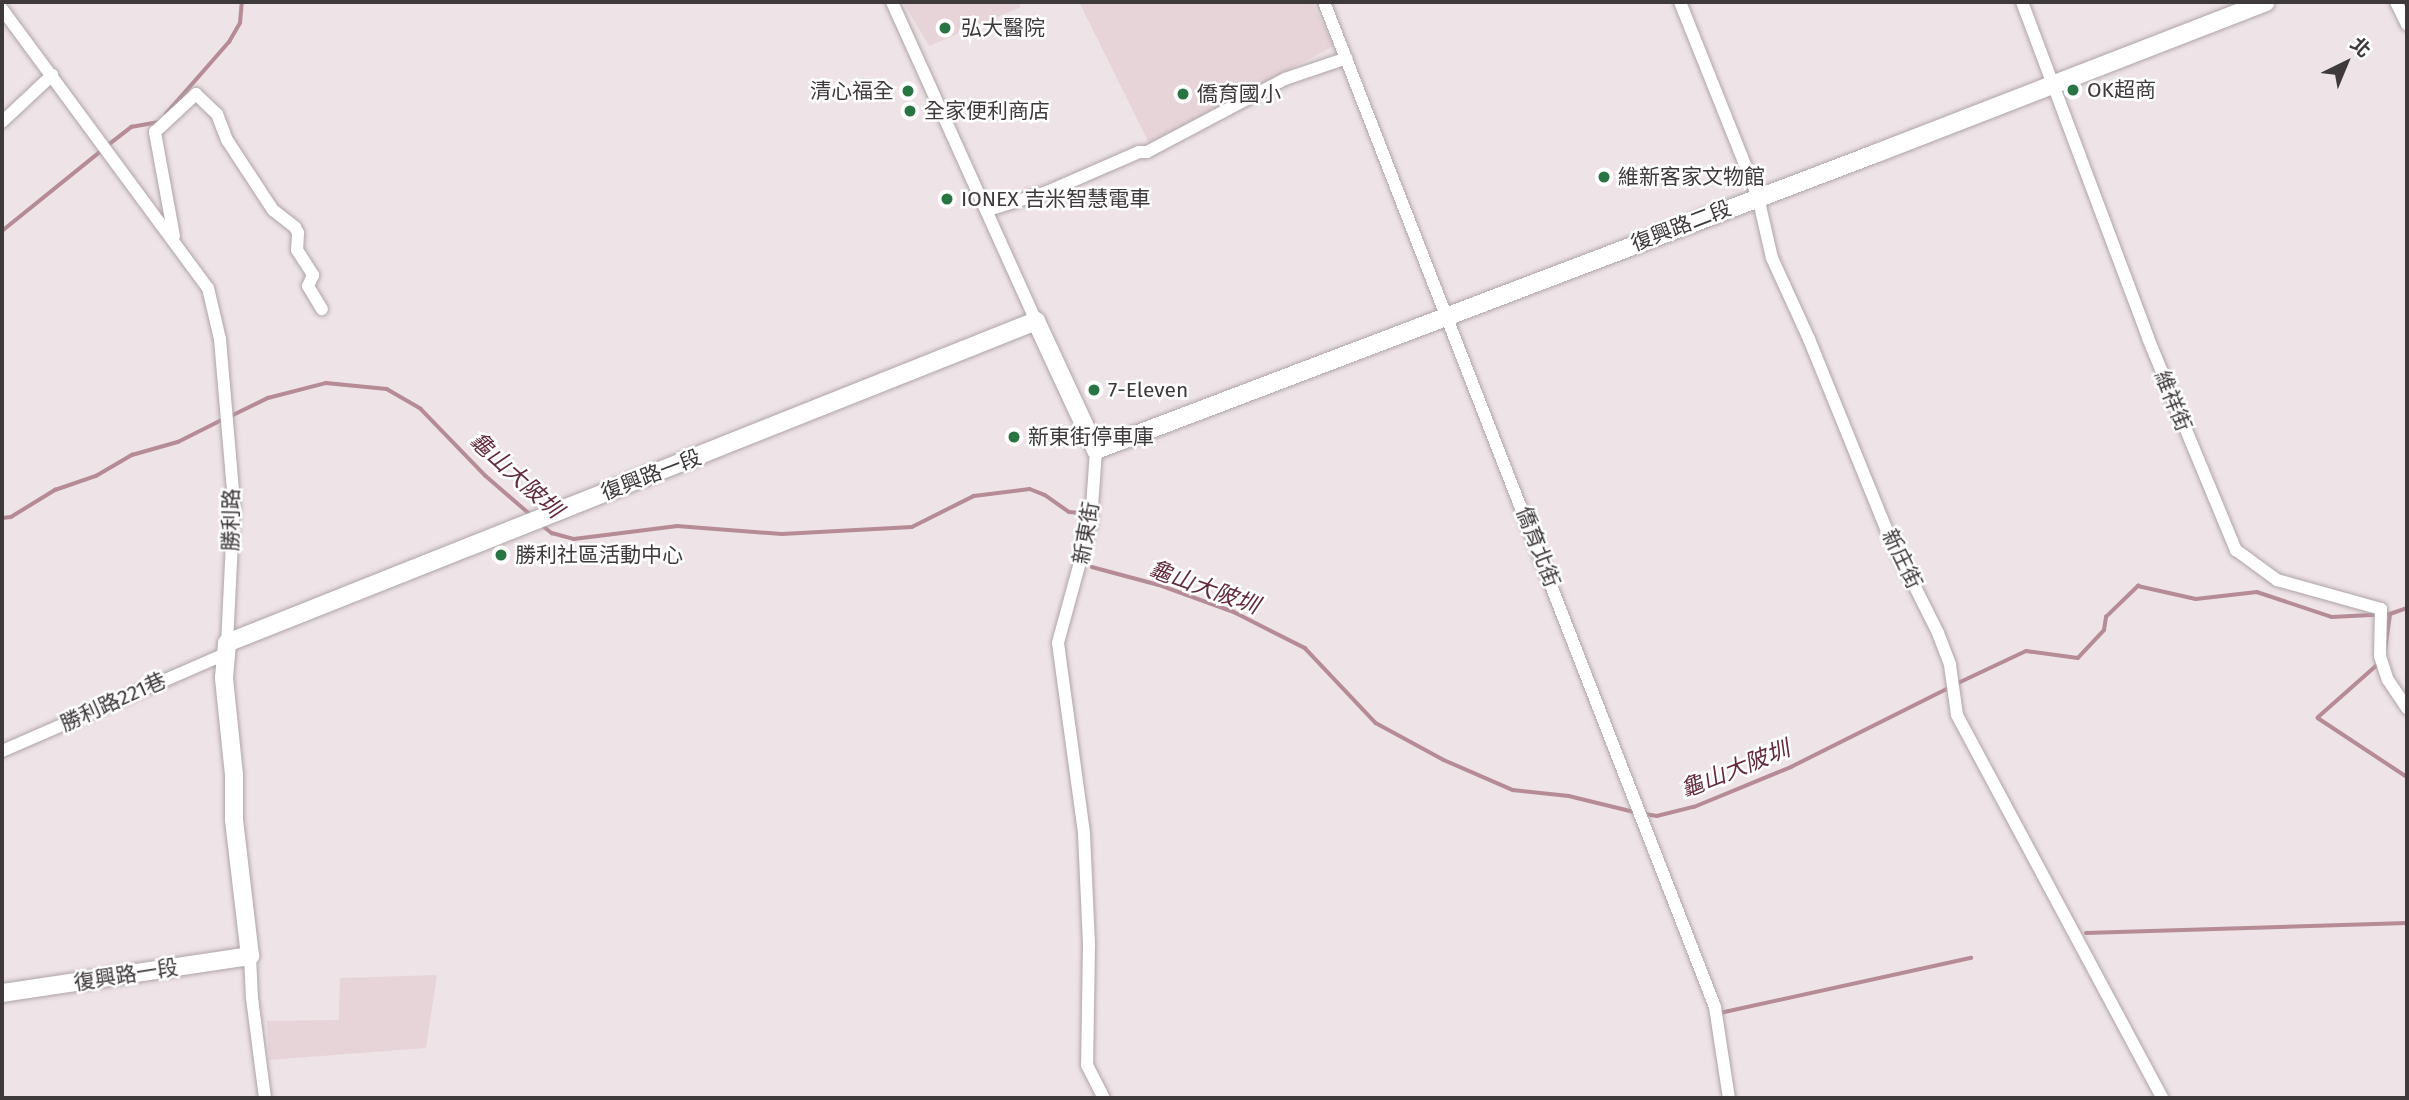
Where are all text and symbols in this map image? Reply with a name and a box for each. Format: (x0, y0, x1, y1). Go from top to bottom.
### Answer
place label: 弘大醫院 (961, 15, 1045, 41)
marker: 弘大醫院 (935, 18, 955, 38)
north arrow (2311, 28, 2381, 98)
text: 北 (2346, 32, 2375, 62)
place label: OK超商 (2087, 77, 2156, 103)
place label: 清心福全 (810, 78, 894, 104)
place label: 僑育國小 (1197, 81, 1281, 107)
marker: OK超商 (2065, 82, 2081, 98)
marker: 清心福全 (900, 83, 916, 99)
marker: 僑育國小 (1175, 86, 1191, 102)
place label: 全家便利商店 (924, 98, 1050, 124)
marker: 全家便利商店 (902, 103, 918, 119)
place label: 維新客家文物館 (1618, 164, 1765, 190)
marker: 維新客家文物館 (1596, 169, 1612, 185)
place label: IONEX 吉米智慧電車 (961, 186, 1150, 212)
marker: IONEX 吉米智慧電車 (939, 191, 955, 207)
street label: 復興路二段 (1627, 195, 1735, 257)
street label: 維祥街 (2150, 367, 2196, 435)
place label: 7-Eleven (1108, 377, 1188, 403)
marker: 7-Eleven (1086, 382, 1102, 398)
place label: 新東街停車庫 (1028, 424, 1154, 450)
water label: 龜山大陂圳 (464, 426, 568, 524)
marker: 新東街停車庫 (1006, 429, 1022, 445)
street label: 復興路一段 (597, 444, 705, 506)
street label: 勝利路 (218, 488, 244, 552)
street label: 新東街 (1068, 500, 1104, 566)
street label: 僑育北街 (1511, 503, 1565, 591)
street label: 新庄街 (1877, 525, 1927, 593)
place label: 勝利社區活動中心 (515, 542, 683, 568)
marker: 勝利社區活動中心 (493, 547, 509, 563)
water label: 龜山大陂圳 (1145, 554, 1263, 620)
street label: 勝利路221巷 (56, 667, 170, 737)
water label: 龜山大陂圳 (1677, 735, 1793, 803)
street label: 復興路一段 (72, 954, 180, 996)

